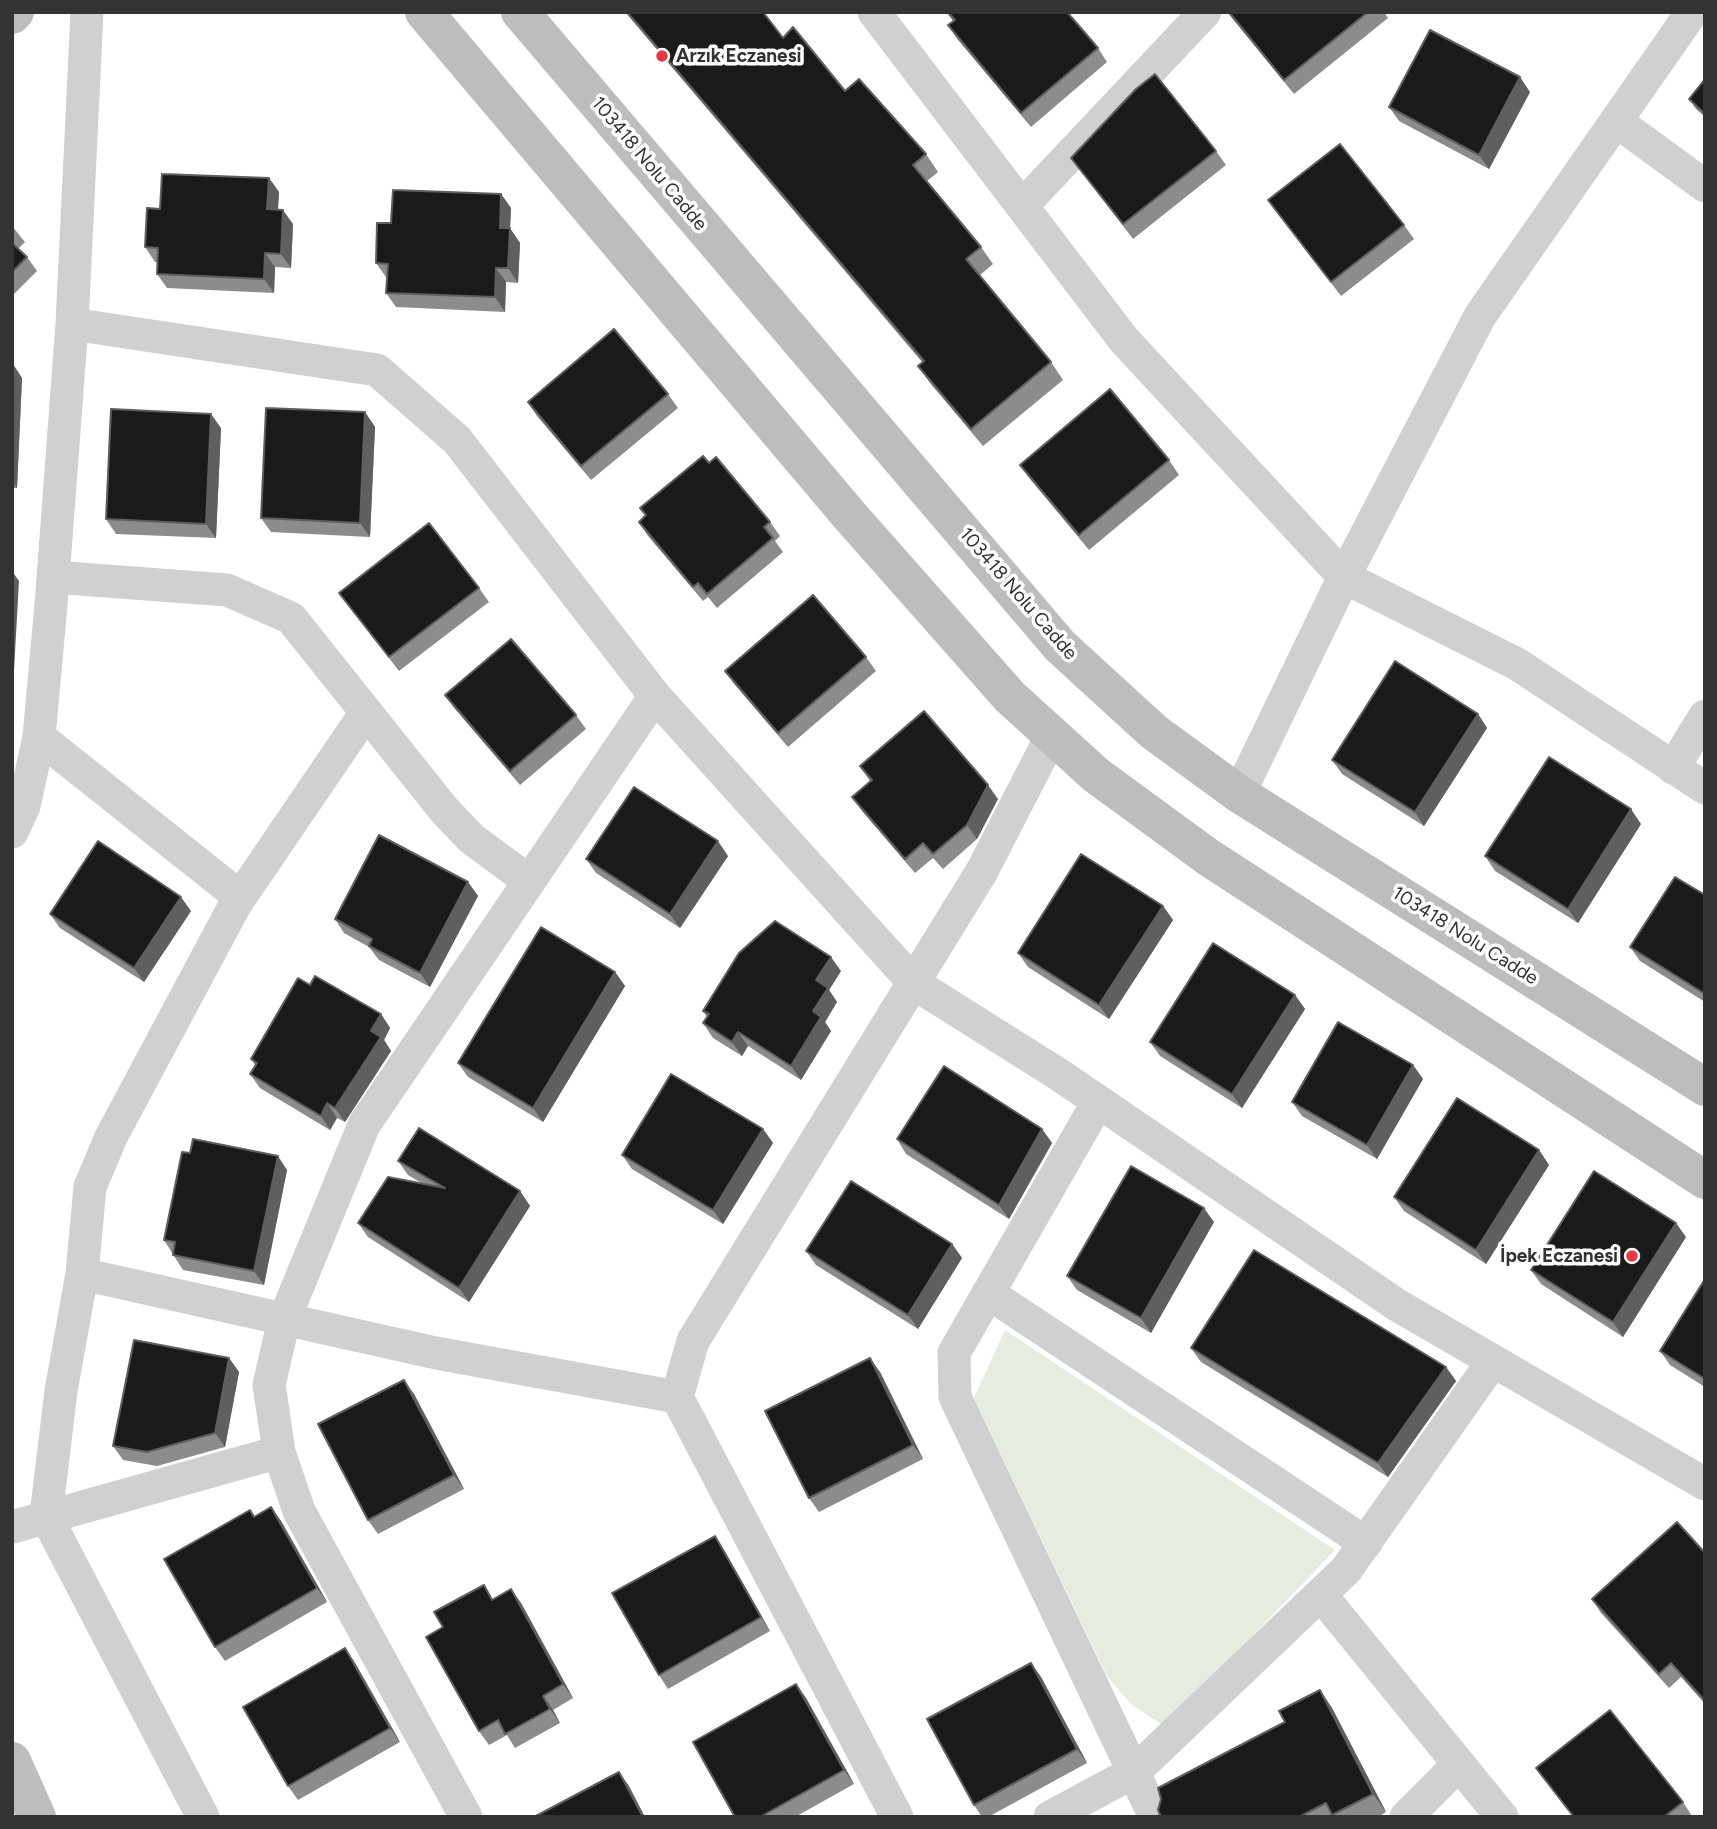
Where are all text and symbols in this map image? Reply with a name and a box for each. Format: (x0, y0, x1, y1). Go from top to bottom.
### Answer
place label: Arzık Eczanesi (676, 45, 801, 67)
marker: Arzık Eczanesi (654, 48, 670, 64)
street label: 103418 Nolu Cadde (586, 92, 712, 236)
street label: 103418 Nolu Cadde (954, 523, 1082, 665)
street label: 103418 Nolu Cadde (1388, 882, 1542, 990)
place label: İpek Eczanesi (1500, 1245, 1618, 1267)
marker: İpek Eczanesi (1624, 1248, 1640, 1264)

